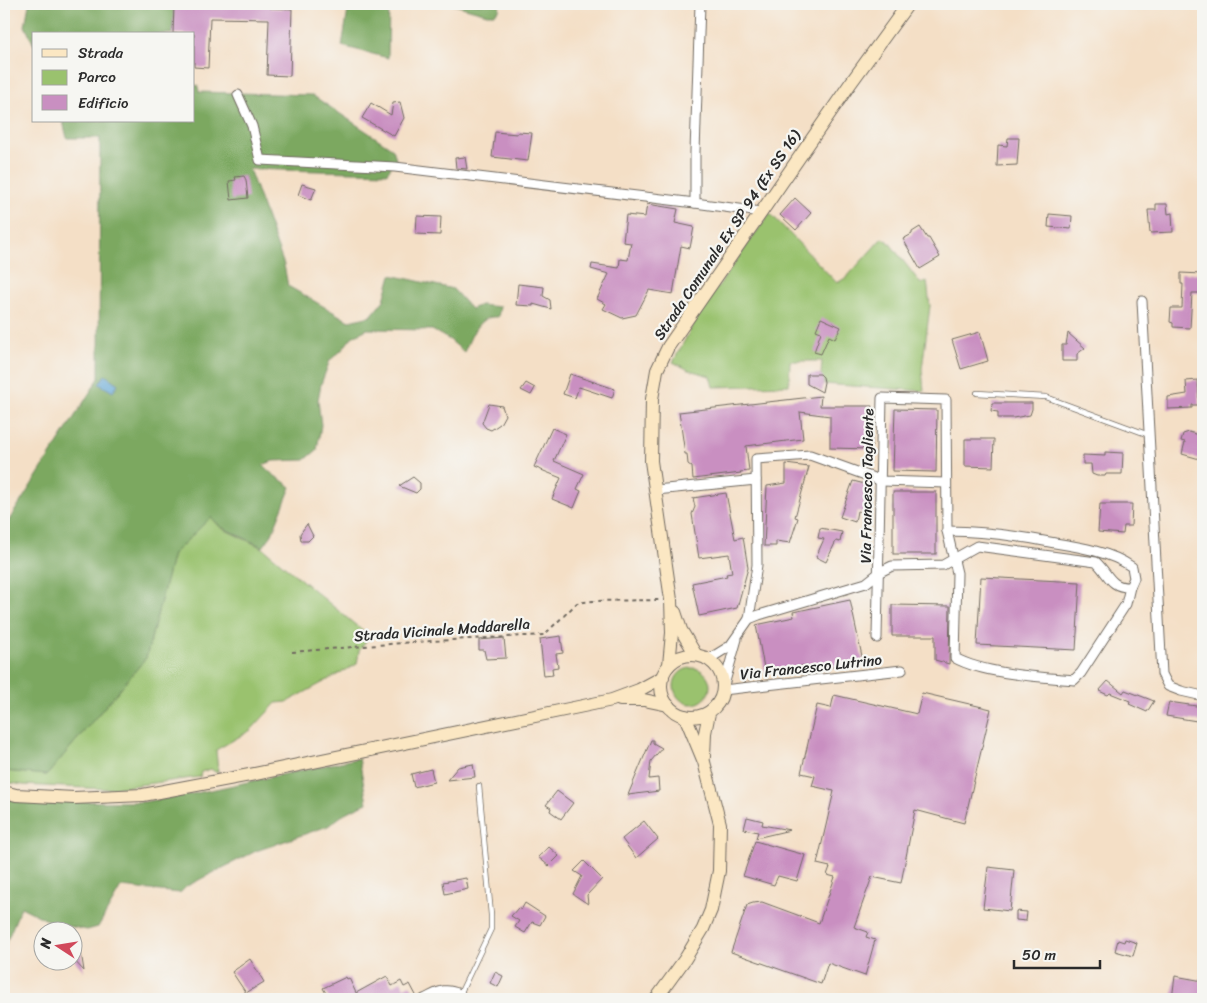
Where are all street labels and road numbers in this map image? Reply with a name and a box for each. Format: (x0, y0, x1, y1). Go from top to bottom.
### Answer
street label: Strada Comunale Ex SP 94 (Ex SS 16) (647, 124, 808, 346)
street label: Via Francesco Tagliente (853, 408, 881, 564)
street label: Strada Vicinale Maddarella (353, 611, 531, 649)
street label: Via Francesco Lutrino (739, 647, 884, 687)

